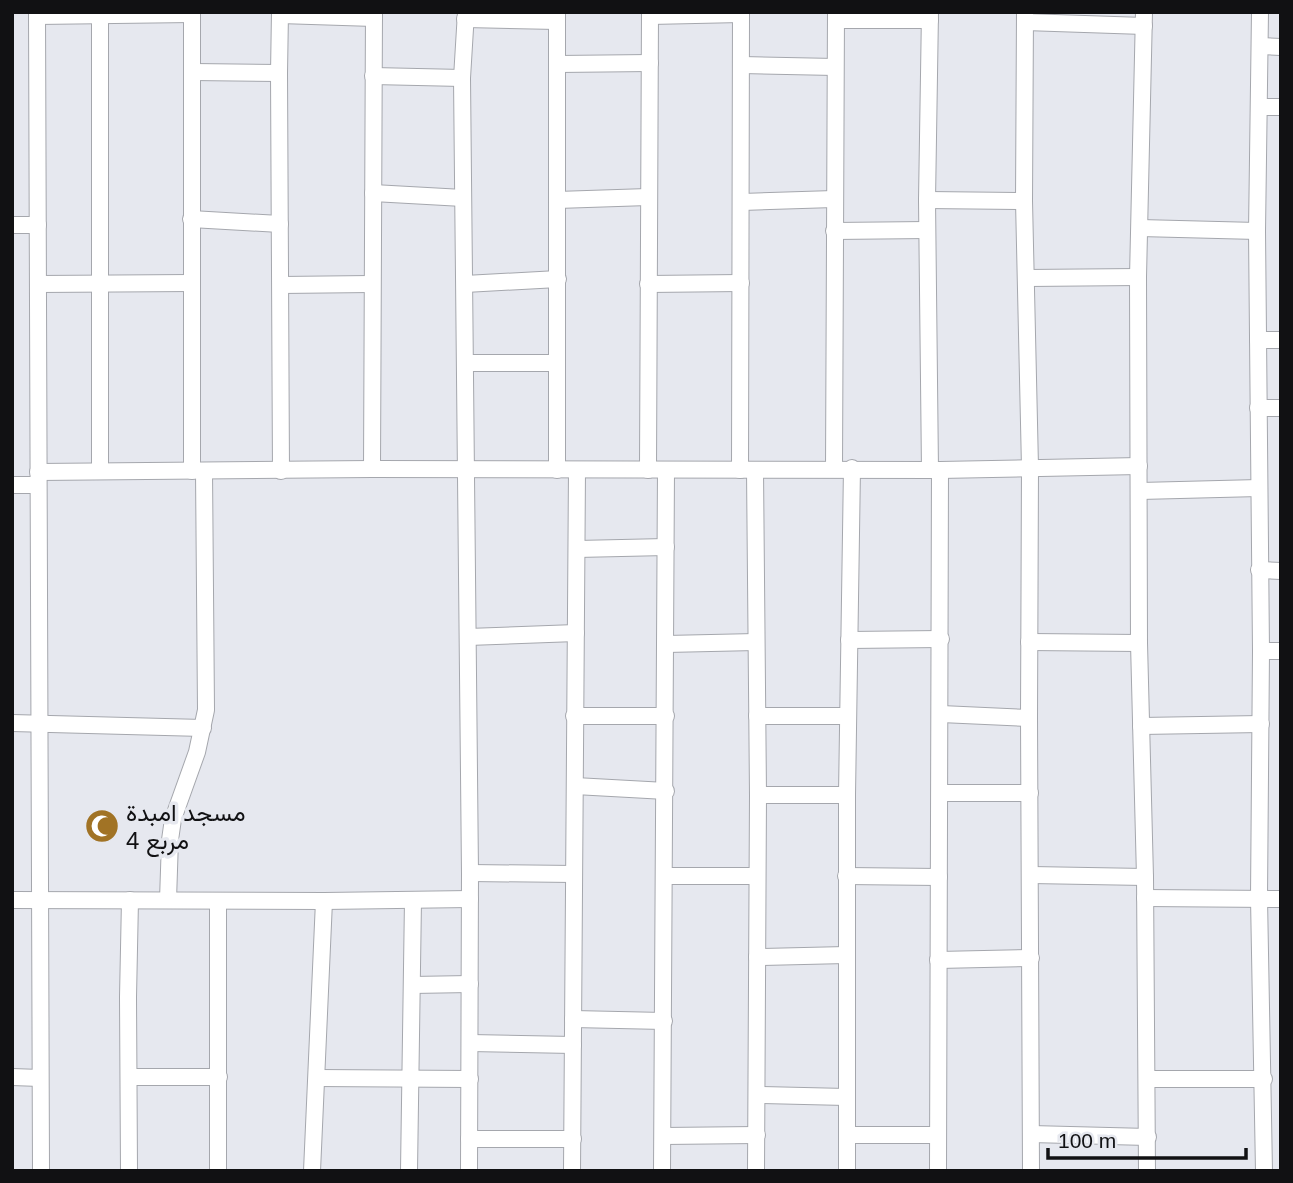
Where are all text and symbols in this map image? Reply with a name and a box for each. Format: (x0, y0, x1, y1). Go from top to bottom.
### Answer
place label: مسجد امبدة مربع 4 (126, 799, 245, 858)
mosque icon: مسجد امبدة مربع 4 (83, 807, 121, 845)
scale bar (1048, 1116, 1246, 1160)
text: 100 m (1058, 1129, 1116, 1152)

